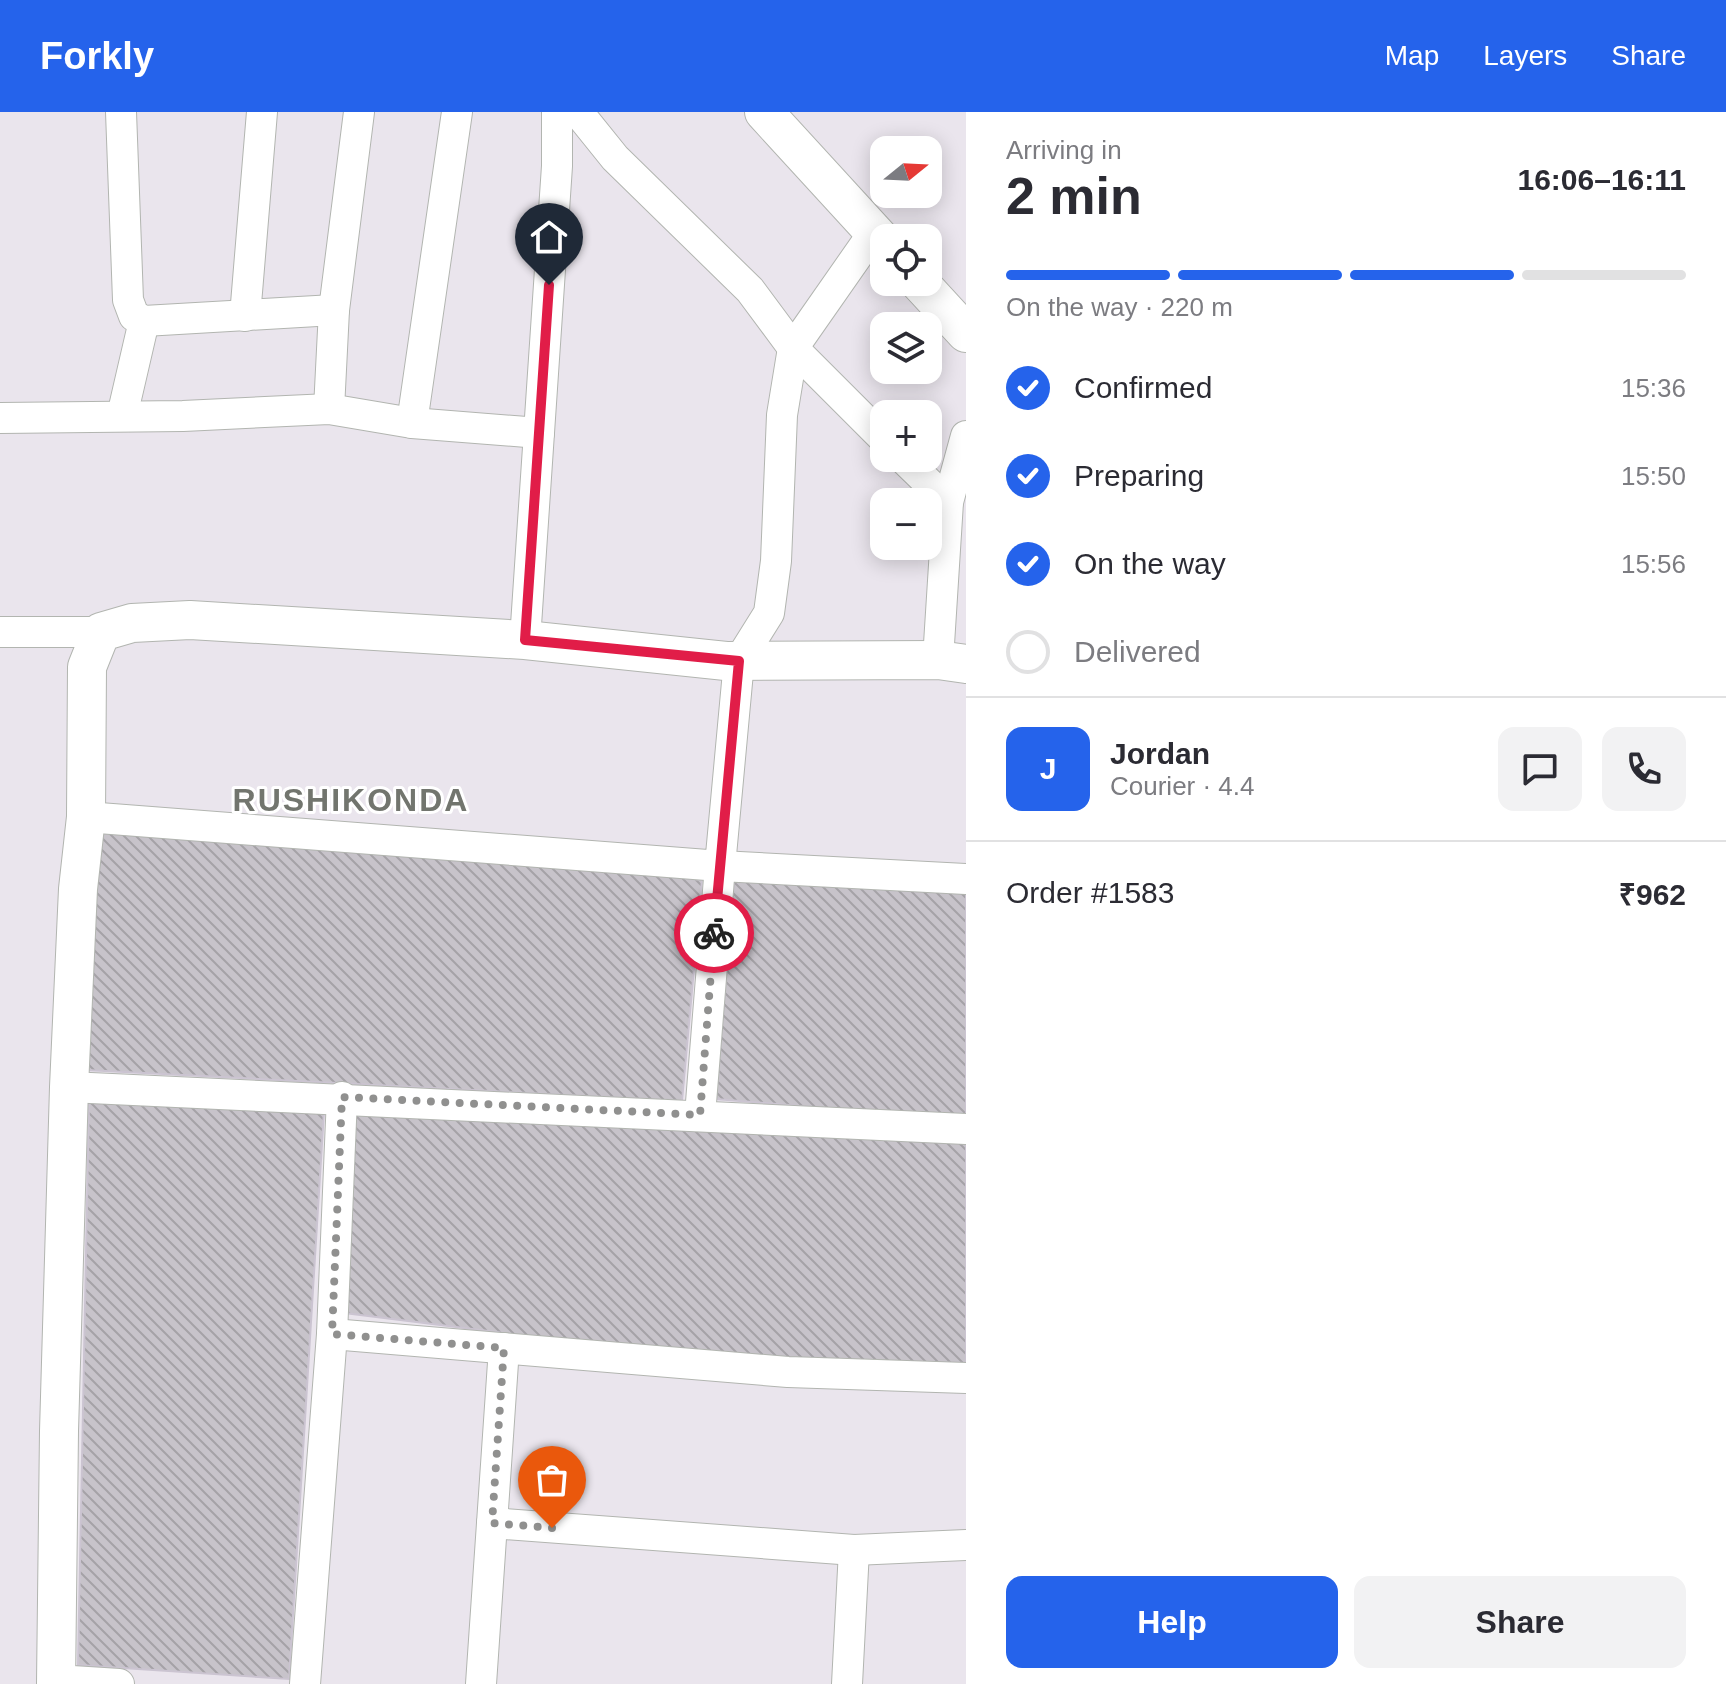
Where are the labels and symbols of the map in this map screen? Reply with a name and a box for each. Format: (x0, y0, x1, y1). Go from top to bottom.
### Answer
north arrow (870, 136, 942, 208)
pin (515, 203, 583, 285)
district label: RUSHIKONDA (233, 782, 469, 818)
courier (674, 893, 754, 973)
pin (518, 1446, 586, 1528)

